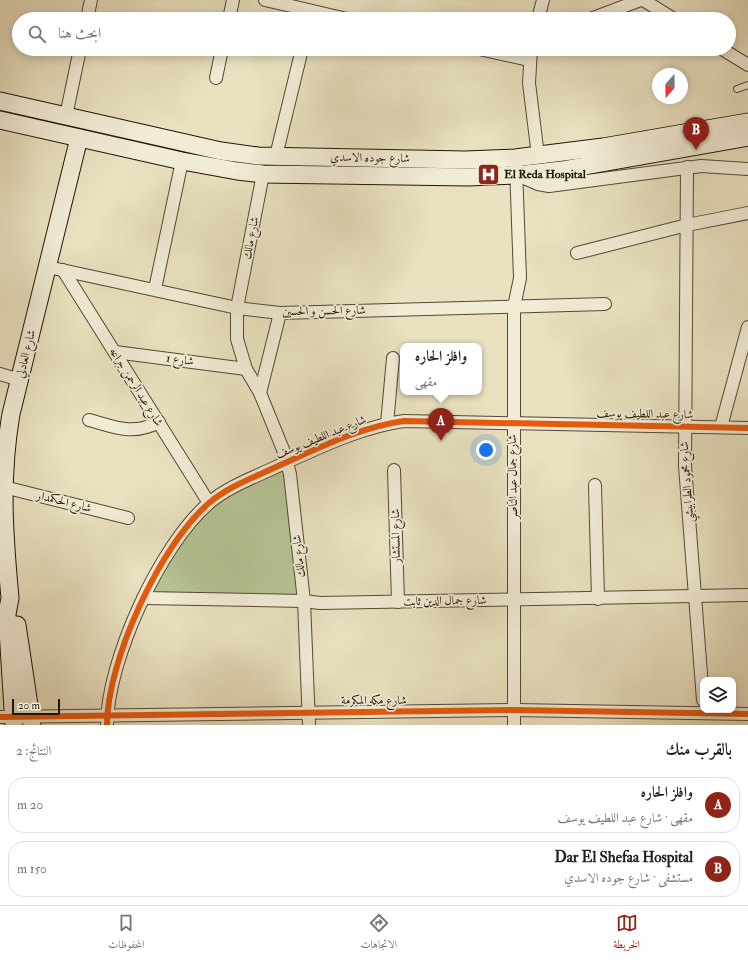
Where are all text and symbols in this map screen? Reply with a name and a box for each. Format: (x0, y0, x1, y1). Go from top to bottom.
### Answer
search box (12, 12, 736, 56)
icon: search (26, 23, 48, 45)
text: ابحث هنا (58, 24, 101, 43)
north arrow (652, 68, 688, 104)
pin: B (683, 117, 709, 150)
street label: شارع جوده الاسدي (330, 150, 410, 169)
hospital icon: El Reda Hospital (475, 161, 501, 187)
place label: El Reda Hospital (504, 167, 587, 182)
street label: شارع مالك (240, 215, 265, 261)
street label: شارع الحسن و الحسين (282, 303, 366, 322)
street label: شارع العادلي (13, 328, 42, 380)
popup (400, 343, 482, 395)
street label: شارع عبد الرحمن جراعه (103, 345, 166, 431)
text: وافلز الحاره (415, 347, 467, 366)
street label: شارع 1 (165, 351, 195, 372)
text: مقهى (415, 374, 437, 390)
street label: شارع عبد اللطيف يوسف (596, 406, 694, 425)
pin: A (428, 408, 454, 441)
street label: شارع عبد اللطيف يوسف (273, 412, 370, 465)
street label: شارع جمال عبد الناصر (505, 434, 524, 522)
your location (476, 440, 496, 460)
street label: شارع محمود الطرابيشي (677, 441, 700, 523)
street label: شارع الحكمدار (33, 488, 93, 519)
street label: شارع المستشار (388, 508, 407, 564)
street label: شارع مالك (289, 533, 312, 578)
street label: شارع جمال الدين ثابت (403, 593, 487, 612)
map controls (700, 677, 736, 713)
button: layers (700, 677, 736, 713)
street label: شارع مكه المكرمة (341, 693, 407, 711)
scale bar (12, 697, 60, 716)
text: 20 m (18, 699, 40, 712)
text: بالقرب منك (666, 739, 732, 760)
text: النتائج: 2 (16, 743, 51, 759)
text: وافلز الحاره (640, 783, 693, 802)
text: 20 m (17, 797, 43, 813)
text: A (714, 797, 722, 813)
text: مقهى · شارع عبد اللطيف يوسف (558, 810, 693, 826)
text: Dar El Shefaa Hospital (554, 848, 693, 867)
text: 150 m (17, 861, 47, 877)
text: B (714, 861, 722, 877)
text: مستشفى · شارع جوده الاسدي (564, 870, 693, 886)
tab: المحفوظات (108, 912, 144, 955)
tab: الاتجاهات (360, 912, 397, 955)
tab: الخريطة (613, 912, 640, 955)

